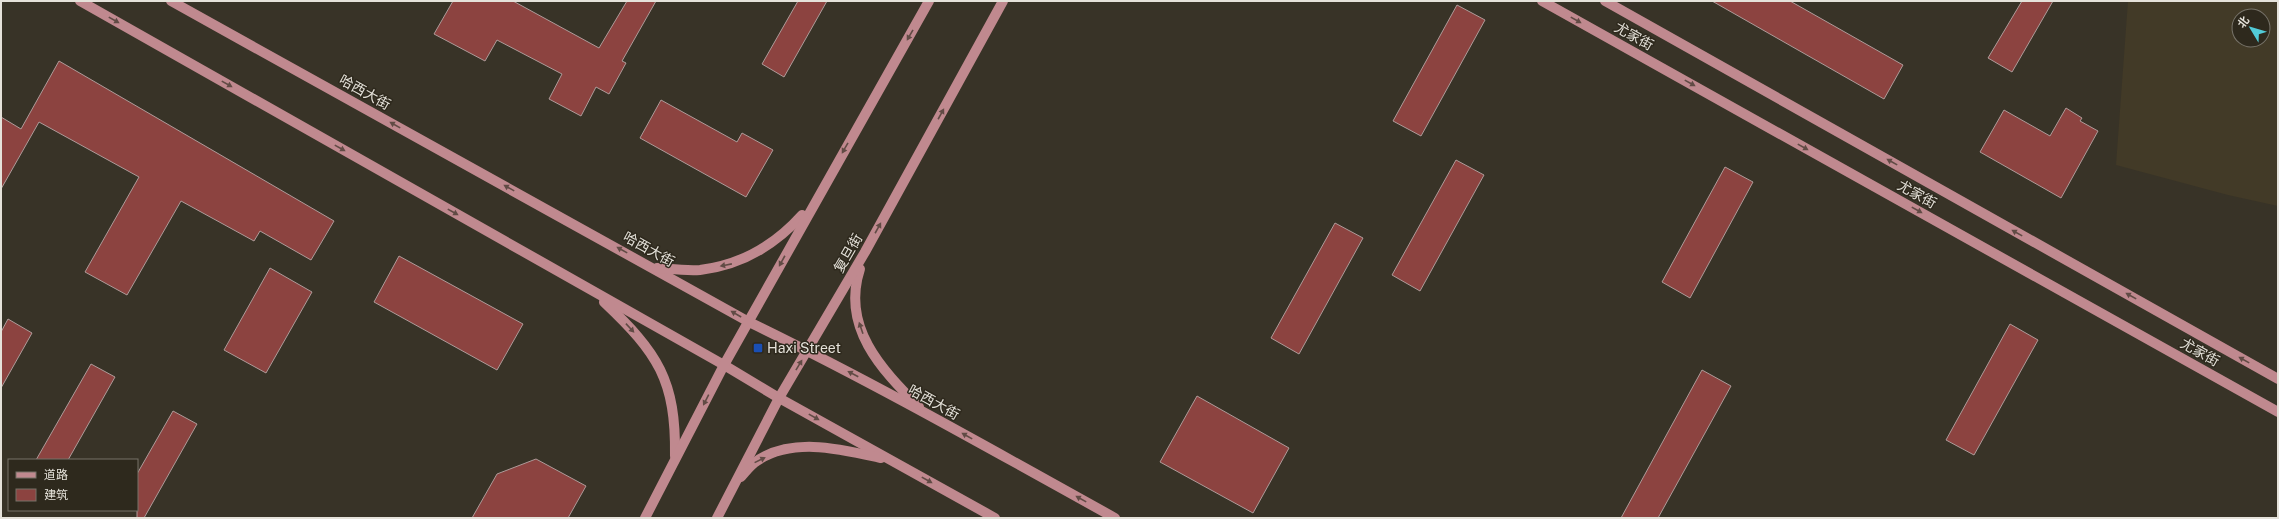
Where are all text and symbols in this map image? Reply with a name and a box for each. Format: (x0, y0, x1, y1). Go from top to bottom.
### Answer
north arrow (2231, 8, 2271, 48)
text: 北 (2235, 14, 2251, 30)
one-way arrow (108, 17, 120, 24)
one-way arrow (1570, 17, 1582, 23)
street label: 尤家街 (1612, 19, 1656, 53)
one-way arrow (906, 29, 913, 41)
street label: 哈西大街 (337, 71, 393, 113)
one-way arrow (1684, 80, 1696, 87)
one-way arrow (221, 81, 233, 88)
one-way arrow (937, 108, 944, 120)
one-way arrow (389, 121, 401, 128)
one-way arrow (841, 142, 848, 154)
one-way arrow (1797, 143, 1809, 150)
one-way arrow (334, 145, 346, 152)
one-way arrow (1886, 159, 1898, 166)
street label: 尤家街 (1895, 177, 1939, 211)
one-way arrow (503, 184, 514, 191)
one-way arrow (1911, 207, 1923, 214)
one-way arrow (447, 209, 459, 216)
one-way arrow (875, 222, 881, 234)
street label: 哈西大街 (621, 228, 677, 270)
one-way arrow (2011, 229, 2023, 236)
street label: 复旦街 (831, 231, 865, 275)
one-way arrow (617, 247, 628, 254)
one-way arrow (778, 255, 785, 267)
one-way arrow (720, 262, 732, 268)
one-way arrow (2125, 293, 2137, 300)
one-way arrow (730, 311, 742, 318)
one-way arrow (626, 322, 635, 333)
one-way arrow (858, 322, 864, 334)
street label: 尤家街 (2178, 335, 2222, 369)
place label: Haxi Street (767, 340, 841, 356)
marker: Haxi Street (752, 342, 764, 354)
one-way arrow (2238, 356, 2250, 363)
one-way arrow (796, 359, 803, 371)
one-way arrow (847, 371, 859, 378)
street label: 哈西大街 (906, 381, 962, 423)
one-way arrow (703, 394, 709, 405)
one-way arrow (808, 414, 819, 420)
one-way arrow (961, 433, 973, 440)
one-way arrow (754, 457, 765, 463)
legend (8, 459, 138, 511)
text: 道路 (44, 468, 68, 482)
one-way arrow (922, 476, 933, 483)
text: 建筑 (44, 488, 68, 502)
one-way arrow (1075, 496, 1087, 503)

